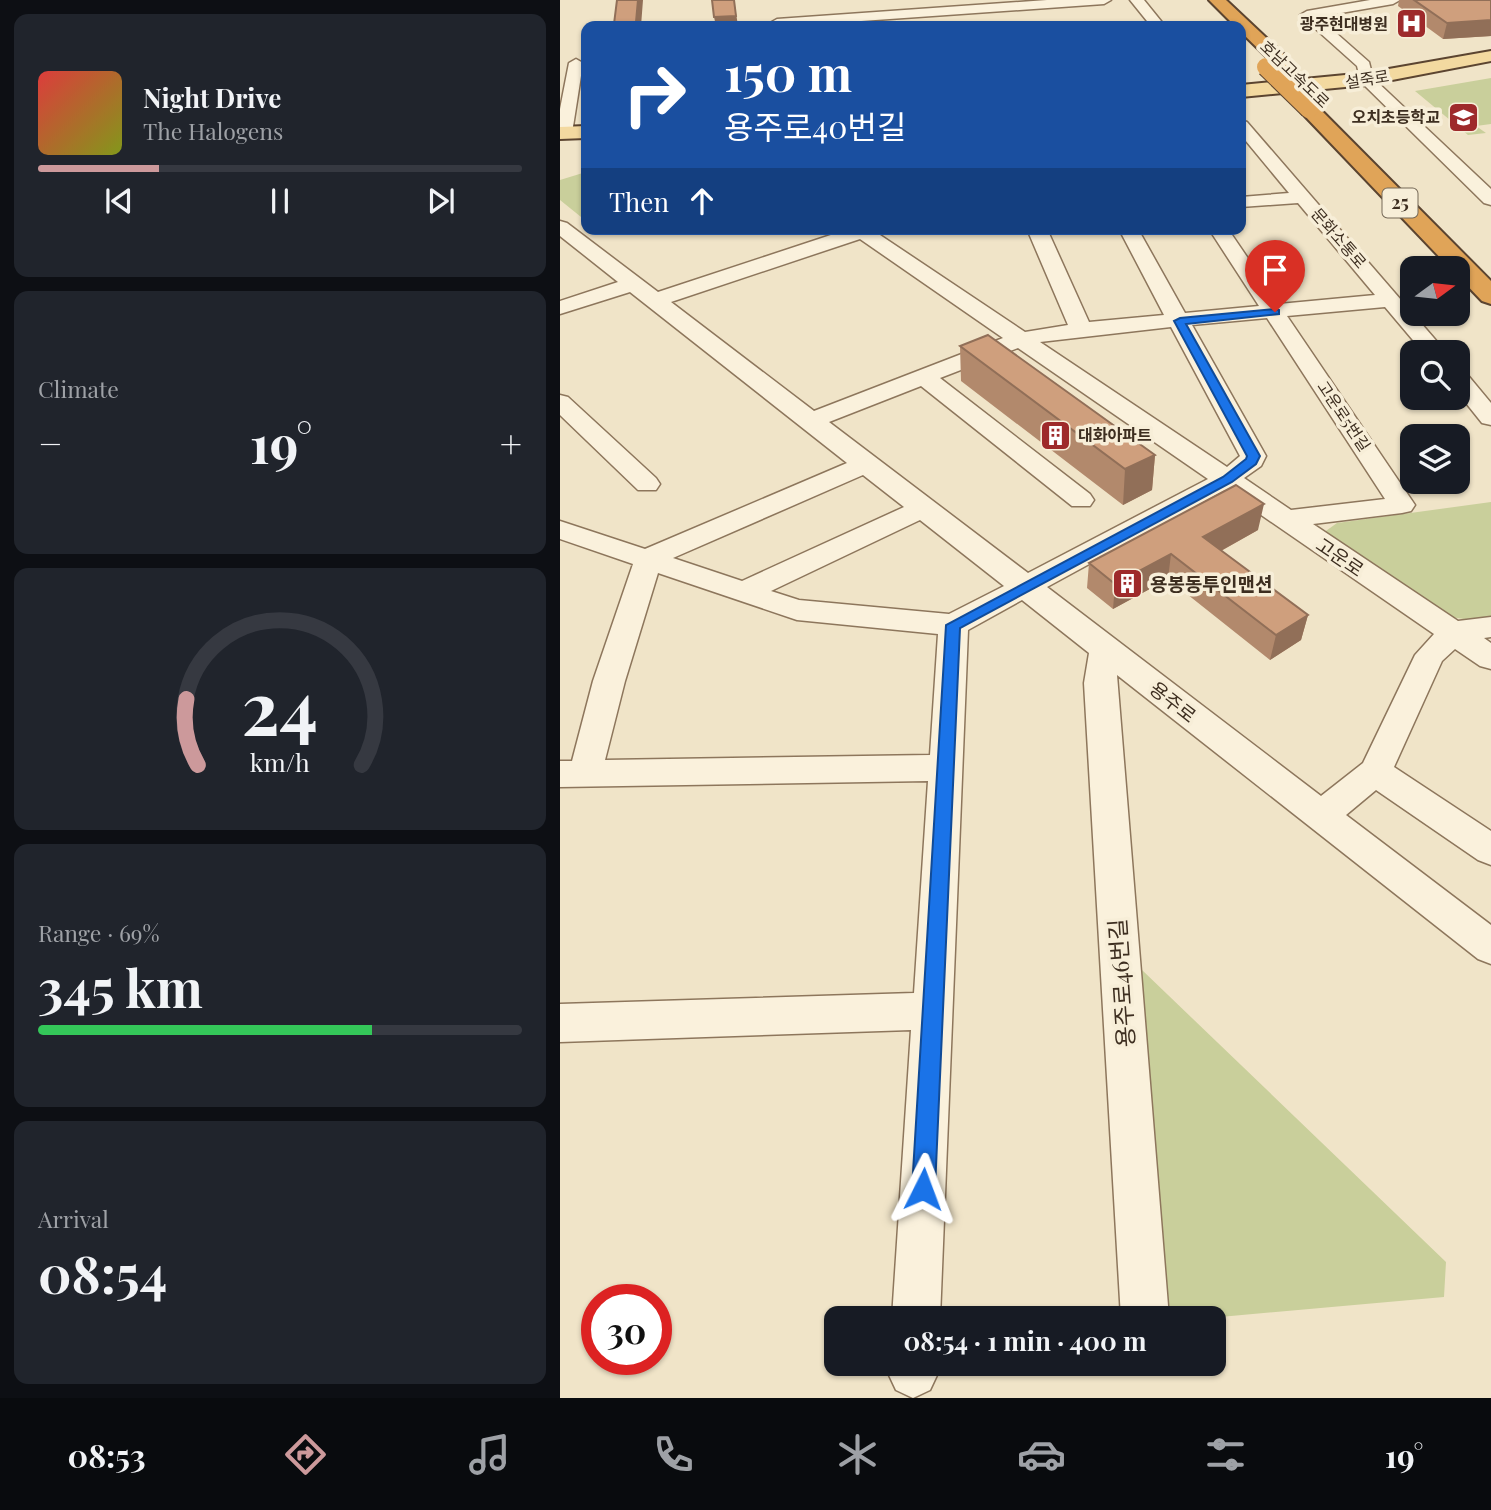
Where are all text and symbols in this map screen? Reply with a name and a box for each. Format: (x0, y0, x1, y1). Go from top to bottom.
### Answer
hospital icon: 광주현대병원 (1394, 7, 1428, 41)
place label: 광주현대병원 (1300, 13, 1388, 34)
street label: 호남고속도로 (1256, 35, 1335, 112)
text: 150 m (724, 39, 852, 104)
icon: right (609, 49, 700, 140)
street label: 설죽로 (1343, 65, 1391, 92)
text: Night Drive (143, 80, 281, 115)
school or university icon: 오치초등학교 (1446, 100, 1480, 134)
text: 용주로40번길 (724, 104, 906, 147)
place label: 오치초등학교 (1352, 106, 1440, 127)
text: The Halogens (143, 115, 283, 146)
icon: previous (100, 182, 138, 220)
icon: pause (261, 182, 299, 220)
icon: next (422, 182, 460, 220)
icon: ahead (683, 182, 721, 220)
text: Then (609, 184, 669, 219)
road number: 25 (1382, 188, 1418, 218)
street label: 문화소통로 (1307, 203, 1372, 273)
pin (1245, 240, 1305, 312)
icon: arrive (1256, 251, 1294, 289)
north arrow (1400, 256, 1470, 326)
map controls (1400, 256, 1470, 494)
button: search (1400, 340, 1470, 410)
text: Climate (38, 373, 119, 404)
street label: 고운로5번길 (1313, 377, 1376, 455)
text: 19° (250, 408, 313, 477)
text: − (38, 417, 63, 468)
text: + (500, 417, 522, 468)
building icon: 대화아파트 (1038, 418, 1072, 452)
place label: 대화아파트 (1078, 424, 1152, 445)
button: layers (1400, 424, 1470, 494)
street label: 고운로 (1312, 531, 1370, 582)
building icon: 용봉동투인맨션 (1110, 567, 1144, 601)
place label: 용봉동투인맨션 (1150, 570, 1272, 596)
text: 24 (242, 656, 318, 753)
street label: 용주로 (1145, 675, 1202, 728)
text: km/h (250, 745, 310, 778)
text: Range · 69% (38, 917, 160, 948)
street label: 용주로46번길 (1101, 918, 1140, 1049)
text: 345 km (38, 952, 203, 1021)
position arrow (886, 1152, 960, 1226)
text: Arrival (38, 1203, 109, 1234)
text: 08:54 (38, 1238, 167, 1307)
speed limit sign: 30 (581, 1284, 672, 1375)
text: 08:54 · 1 min · 400 m (904, 1323, 1146, 1358)
icon: directions (281, 1430, 330, 1479)
icon: music (465, 1430, 514, 1479)
icon: phone (649, 1430, 698, 1479)
icon: climate (833, 1430, 882, 1479)
icon: car (1017, 1430, 1066, 1479)
icon: filters (1201, 1430, 1250, 1479)
text: 08:53 (68, 1433, 146, 1476)
text: 19° (1385, 1433, 1423, 1476)

